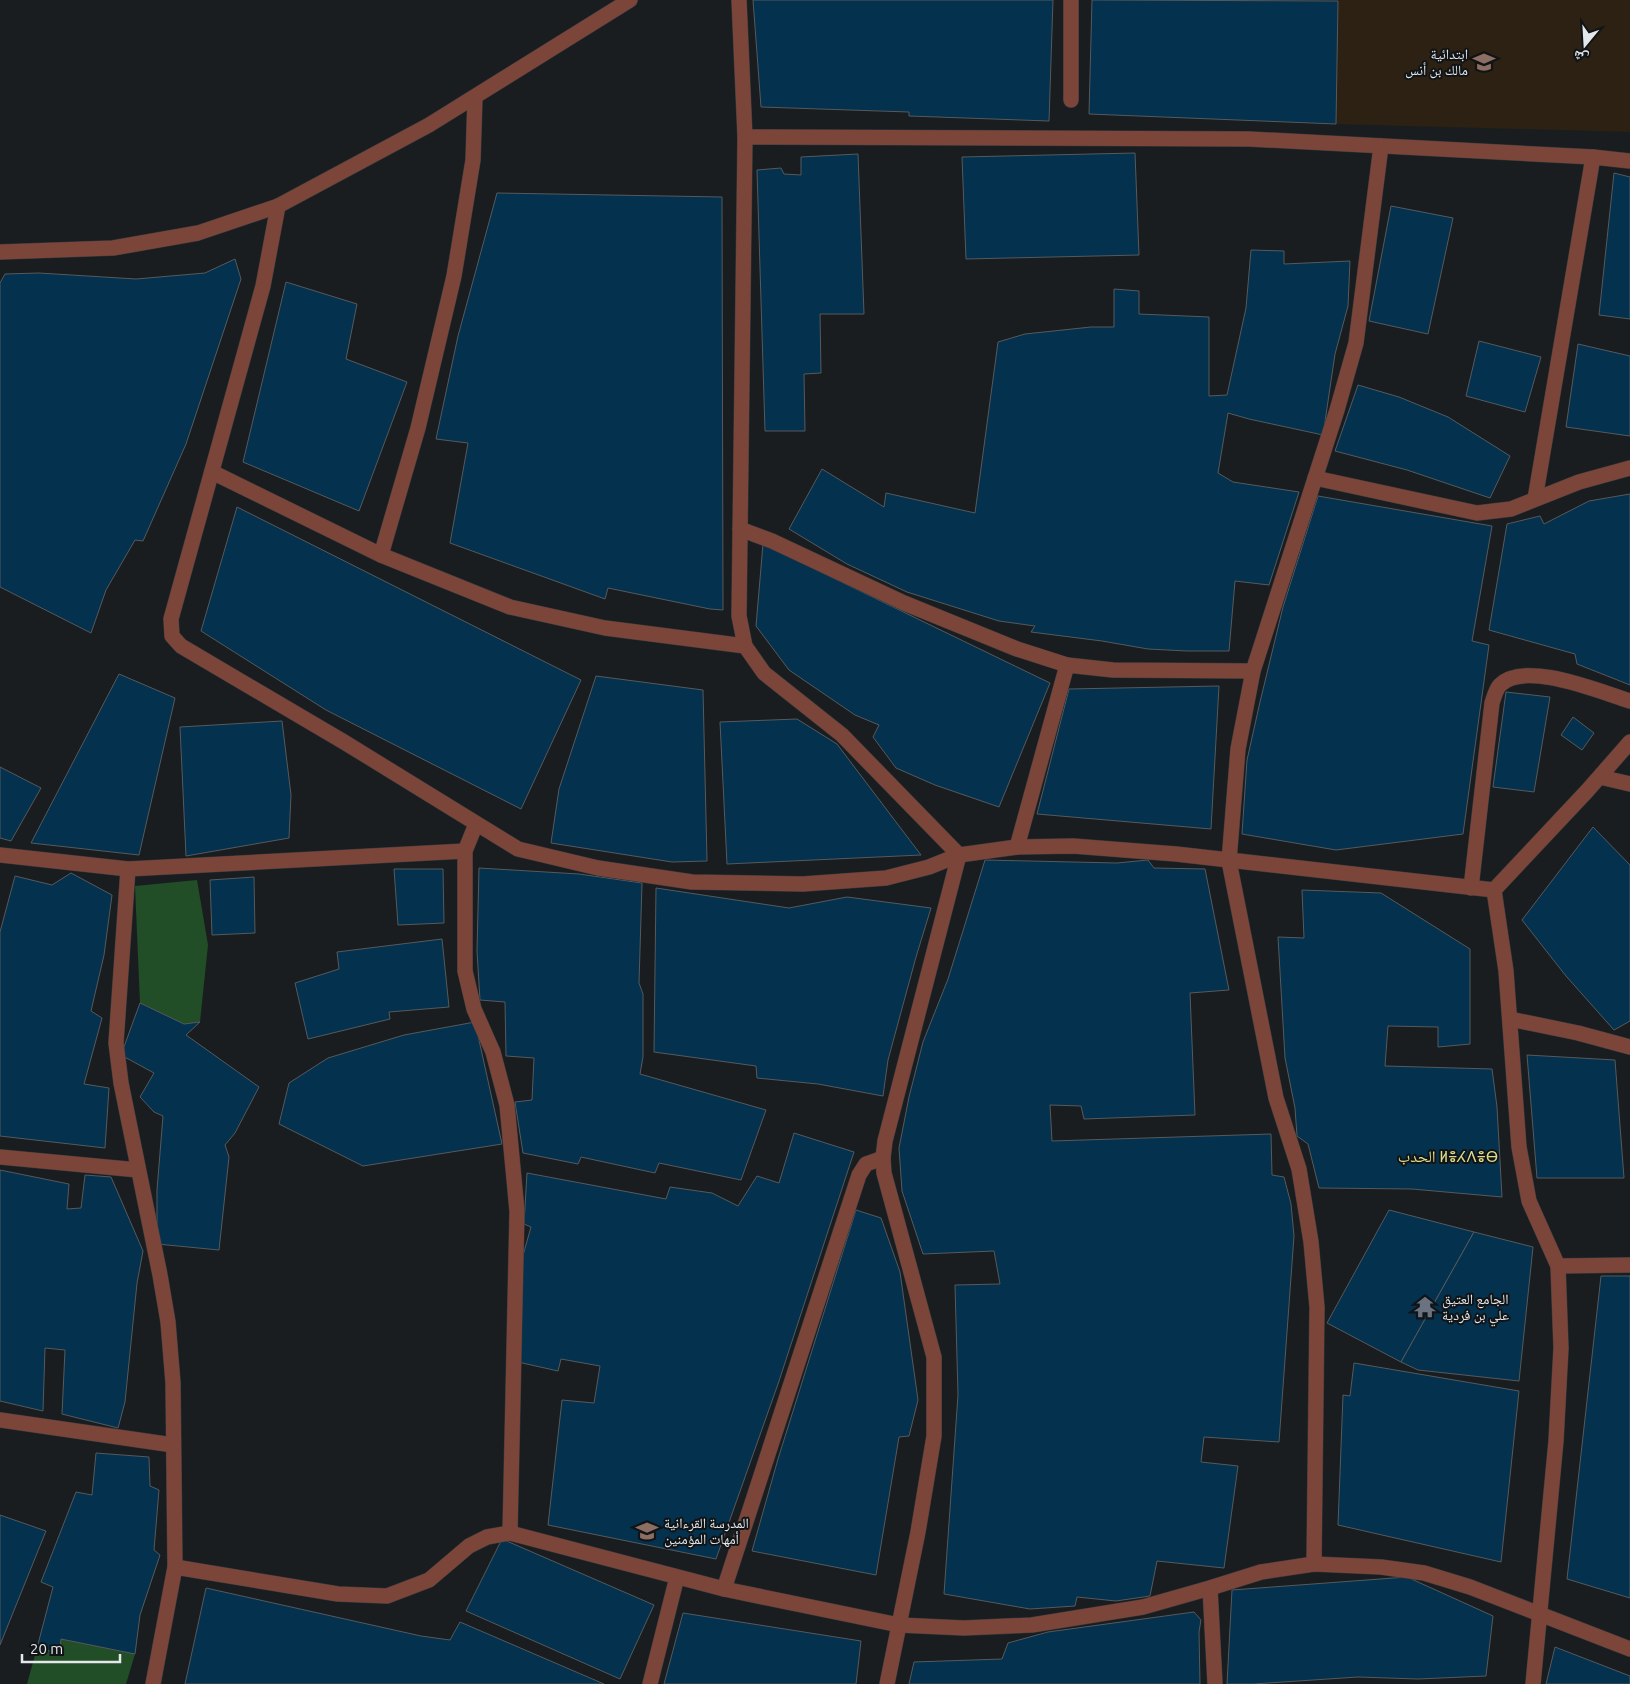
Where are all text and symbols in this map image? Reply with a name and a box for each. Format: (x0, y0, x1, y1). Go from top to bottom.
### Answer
north arrow (1560, 20, 1610, 70)
place label: ابتدائية مالك بن أنس (1405, 46, 1468, 79)
text: ش (1571, 46, 1591, 67)
school or university icon: ابتدائية مالك بن أنس (1471, 49, 1497, 75)
district label: الحدب ⵍⴻⵃⴷⴻⴱ (1398, 1147, 1498, 1165)
place label: الجامع العتيق علي بن فردية (1442, 1291, 1509, 1327)
temple icon: الجامع العتيق علي بن فردية (1412, 1294, 1438, 1320)
place label: المدرسة القرءانية أمهات المؤمنين (664, 1515, 749, 1548)
school or university icon: المدرسة القرءانية أمهات المؤمنين (634, 1518, 660, 1544)
scale bar (22, 1632, 120, 1664)
text: 20 m (30, 1640, 63, 1657)

